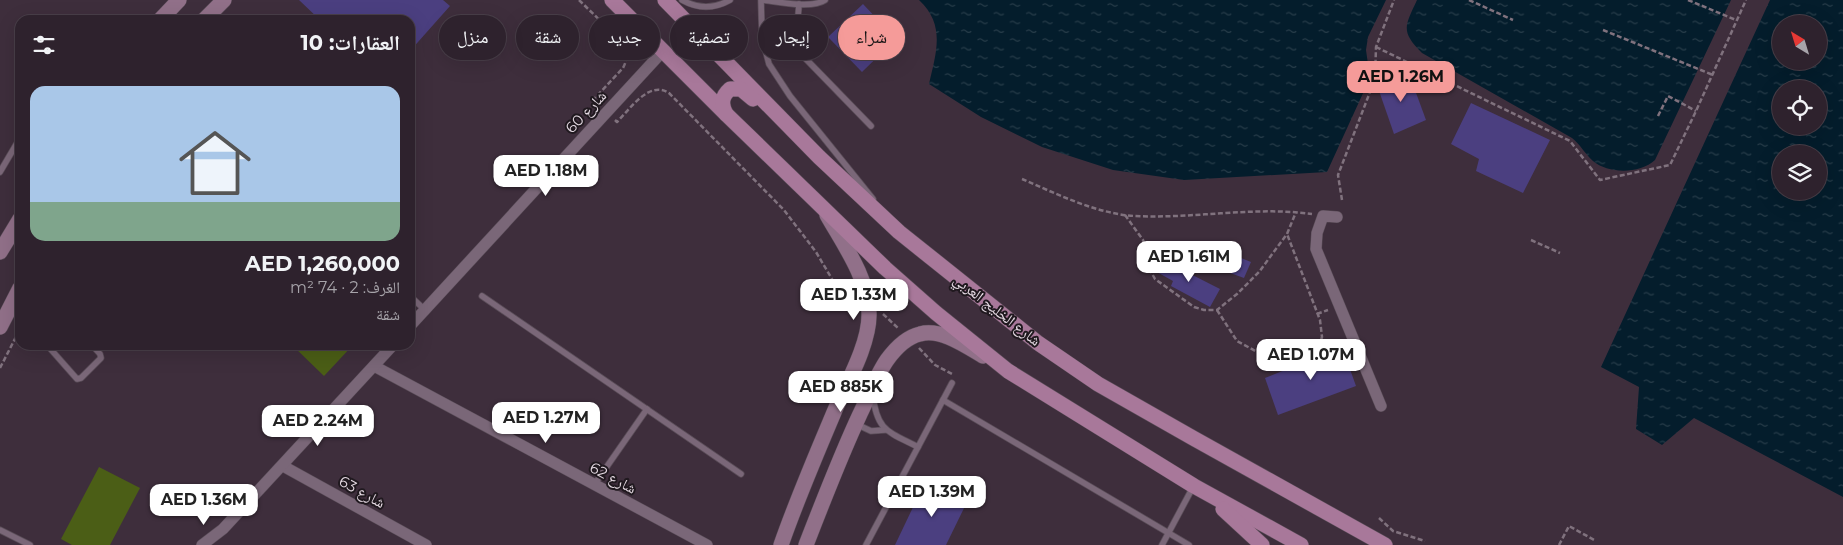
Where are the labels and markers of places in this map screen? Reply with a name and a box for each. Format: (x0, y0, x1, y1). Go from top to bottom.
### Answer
pin: AED 1.26M (1344, 61, 1458, 103)
pin: AED 1.18M (489, 154, 603, 197)
pin: AED 1.61M (1132, 240, 1246, 283)
pin: AED 1.33M (797, 278, 911, 321)
pin: AED 1.07M (1254, 338, 1368, 381)
pin: AED 885K (789, 370, 893, 413)
pin: AED 1.27M (489, 402, 603, 444)
pin: AED 2.24M (261, 404, 375, 447)
pin: AED 1.39M (875, 476, 989, 518)
pin: AED 1.36M (147, 484, 261, 526)

